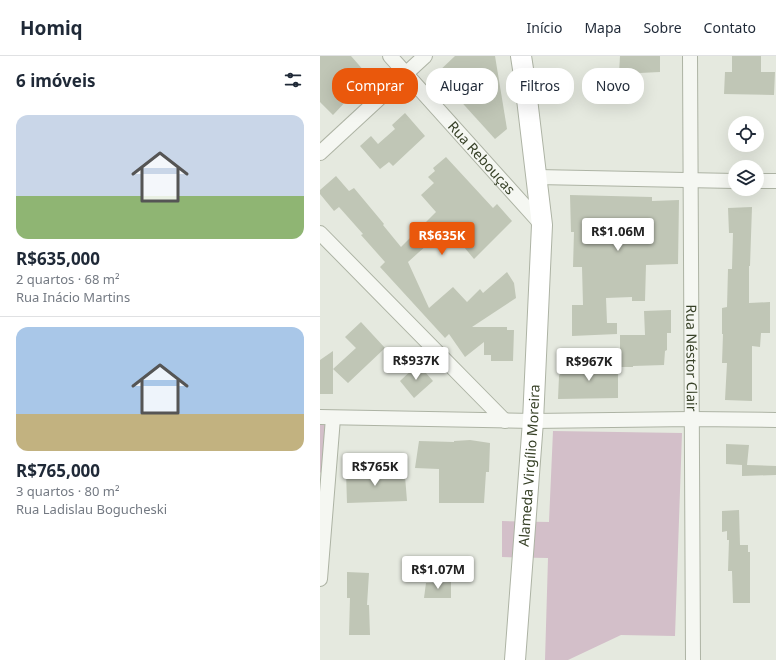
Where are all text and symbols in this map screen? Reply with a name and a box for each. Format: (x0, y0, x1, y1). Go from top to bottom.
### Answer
text: Homiq (20, 15, 83, 41)
text: Início (527, 18, 562, 37)
text: Mapa (584, 18, 621, 37)
text: Sobre (643, 18, 682, 37)
text: Contato (704, 18, 756, 37)
chip: Comprar (332, 68, 418, 104)
chip: Alugar (426, 68, 498, 104)
chip: Filtros (506, 68, 574, 104)
chip: Novo (582, 68, 644, 104)
text: 6 imóveis (16, 69, 96, 92)
icon: filters (282, 69, 304, 91)
map controls (728, 116, 764, 196)
button: locate (728, 116, 764, 152)
street label: Rua Rebouças (444, 117, 520, 199)
icon: home (124, 141, 196, 213)
button: layers (728, 160, 764, 196)
pin: R$1.06M (581, 218, 655, 252)
pin: R$635K (409, 222, 475, 256)
text: R$1.06M (591, 222, 645, 240)
text: R$635K (419, 226, 465, 244)
text: R$635,000 (16, 247, 100, 270)
text: 2 quartos · 68 m² (16, 270, 120, 288)
text: Rua Inácio Martins (16, 288, 130, 306)
street label: Rua Néstor Clair (682, 305, 702, 412)
pin: R$937K (383, 347, 449, 381)
pin: R$967K (556, 348, 622, 382)
text: R$937K (393, 351, 439, 369)
text: R$967K (566, 352, 612, 370)
icon: home (124, 353, 196, 425)
street label: Alameda Virgílio Moreira (514, 384, 544, 547)
pin: R$765K (342, 453, 408, 487)
text: R$765K (352, 457, 398, 475)
text: R$765,000 (16, 459, 100, 482)
text: 3 quartos · 80 m² (16, 482, 120, 500)
text: Rua Ladislau Bogucheski (16, 500, 167, 518)
pin: R$1.07M (401, 556, 475, 590)
text: R$1.07M (411, 560, 465, 578)

